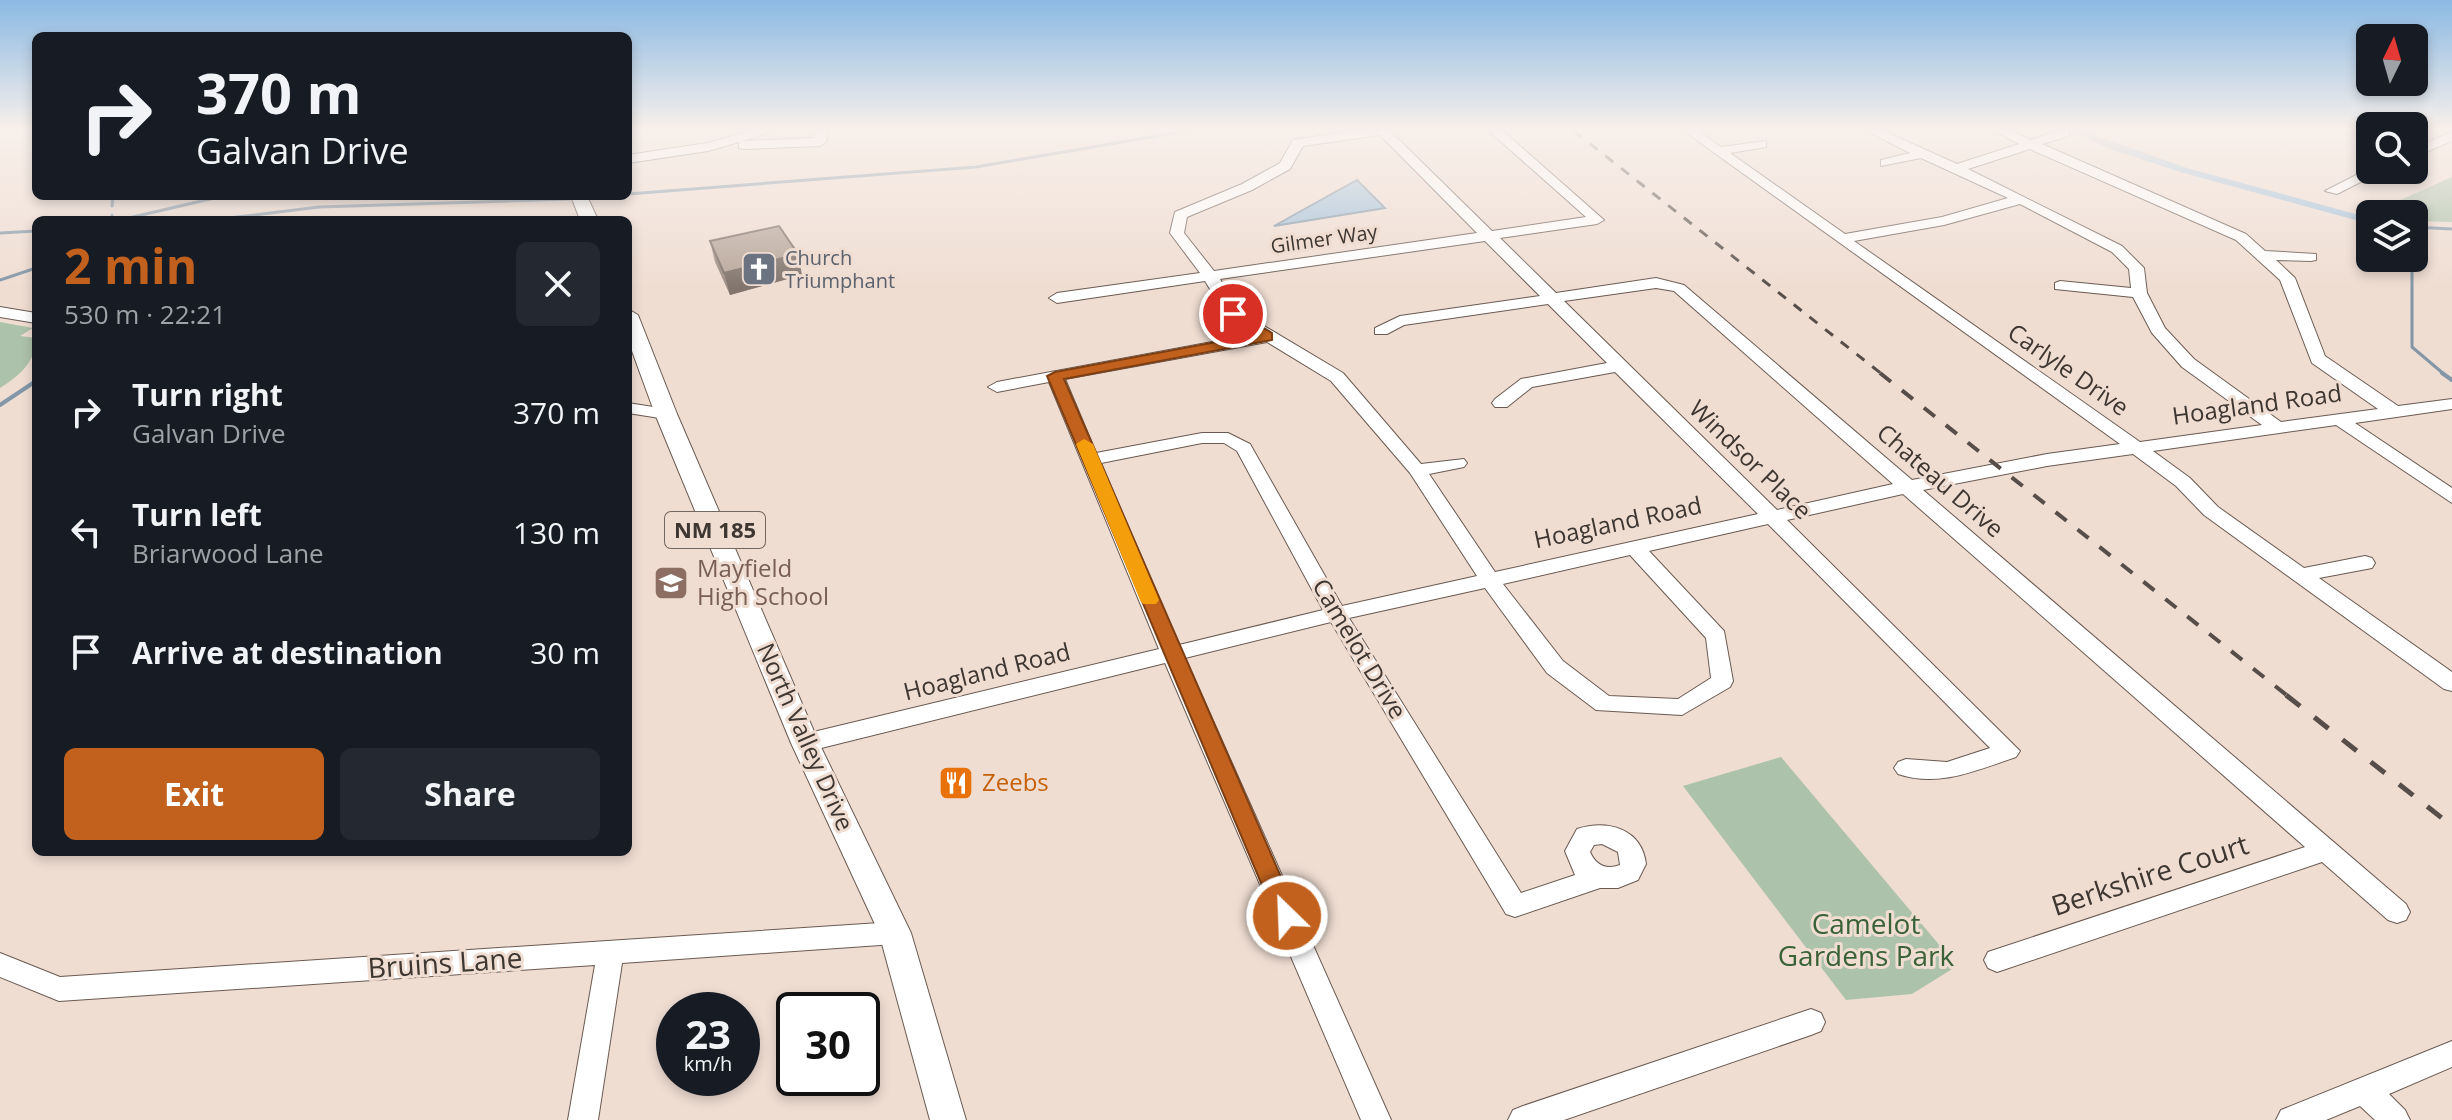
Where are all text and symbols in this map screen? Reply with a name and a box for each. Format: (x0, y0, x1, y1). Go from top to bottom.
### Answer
north arrow (2356, 24, 2428, 96)
map controls (2356, 24, 2428, 272)
text: 370 m (196, 54, 362, 130)
icon: right (64, 64, 168, 168)
button: search (2356, 112, 2428, 184)
text: Galvan Drive (196, 126, 409, 175)
button: layers (2356, 200, 2428, 272)
street label: Gilmer Way (1269, 218, 1380, 259)
text: 2 min (64, 233, 197, 298)
button: close (516, 242, 600, 326)
place label: Church Triumphant (785, 244, 895, 294)
church icon: Church Triumphant (740, 250, 778, 288)
pin (1199, 280, 1267, 348)
icon: arrive (1211, 292, 1255, 336)
text: 530 m · 22:21 (64, 296, 226, 332)
street label: Carlyle Drive (2002, 315, 2136, 423)
text: Turn right (132, 374, 283, 415)
street label: Hoagland Road (2170, 375, 2344, 432)
icon: right (64, 390, 108, 434)
text: 370 m (513, 392, 600, 433)
street label: Windsor Place (1683, 392, 1819, 526)
text: Galvan Drive (132, 415, 286, 451)
street label: Chateau Drive (1870, 416, 2012, 544)
street label: Hoagland Road (1531, 488, 1705, 555)
text: Turn left (132, 494, 262, 535)
icon: left (64, 510, 108, 554)
text: 130 m (513, 512, 600, 553)
road number: NM 185 (665, 512, 765, 548)
text: Briarwood Lane (132, 535, 324, 571)
place label: Mayfield High School (697, 551, 829, 612)
school or university icon: Mayfield High School (652, 564, 690, 602)
street label: Camelot Drive (1305, 572, 1415, 725)
icon: arrive (64, 630, 108, 674)
text: Arrive at destination (132, 632, 443, 673)
text: 30 m (530, 632, 600, 673)
street label: Hoagland Road (900, 634, 1073, 707)
street label: North Valley Drive (750, 637, 863, 835)
button: Exit (64, 748, 324, 840)
button: Share (340, 748, 600, 840)
restaurant icon: Zeebs (937, 764, 975, 802)
place label: Zeebs (982, 765, 1049, 798)
street label: Berkshire Court (2046, 824, 2253, 924)
position arrow (1245, 874, 1329, 958)
park label: Camelot Gardens Park (1778, 904, 1955, 974)
street label: Bruins Lane (366, 938, 523, 986)
speed limit sign: 30 (776, 992, 880, 1096)
text: 23 (685, 1006, 731, 1061)
text: km/h (684, 1050, 732, 1077)

